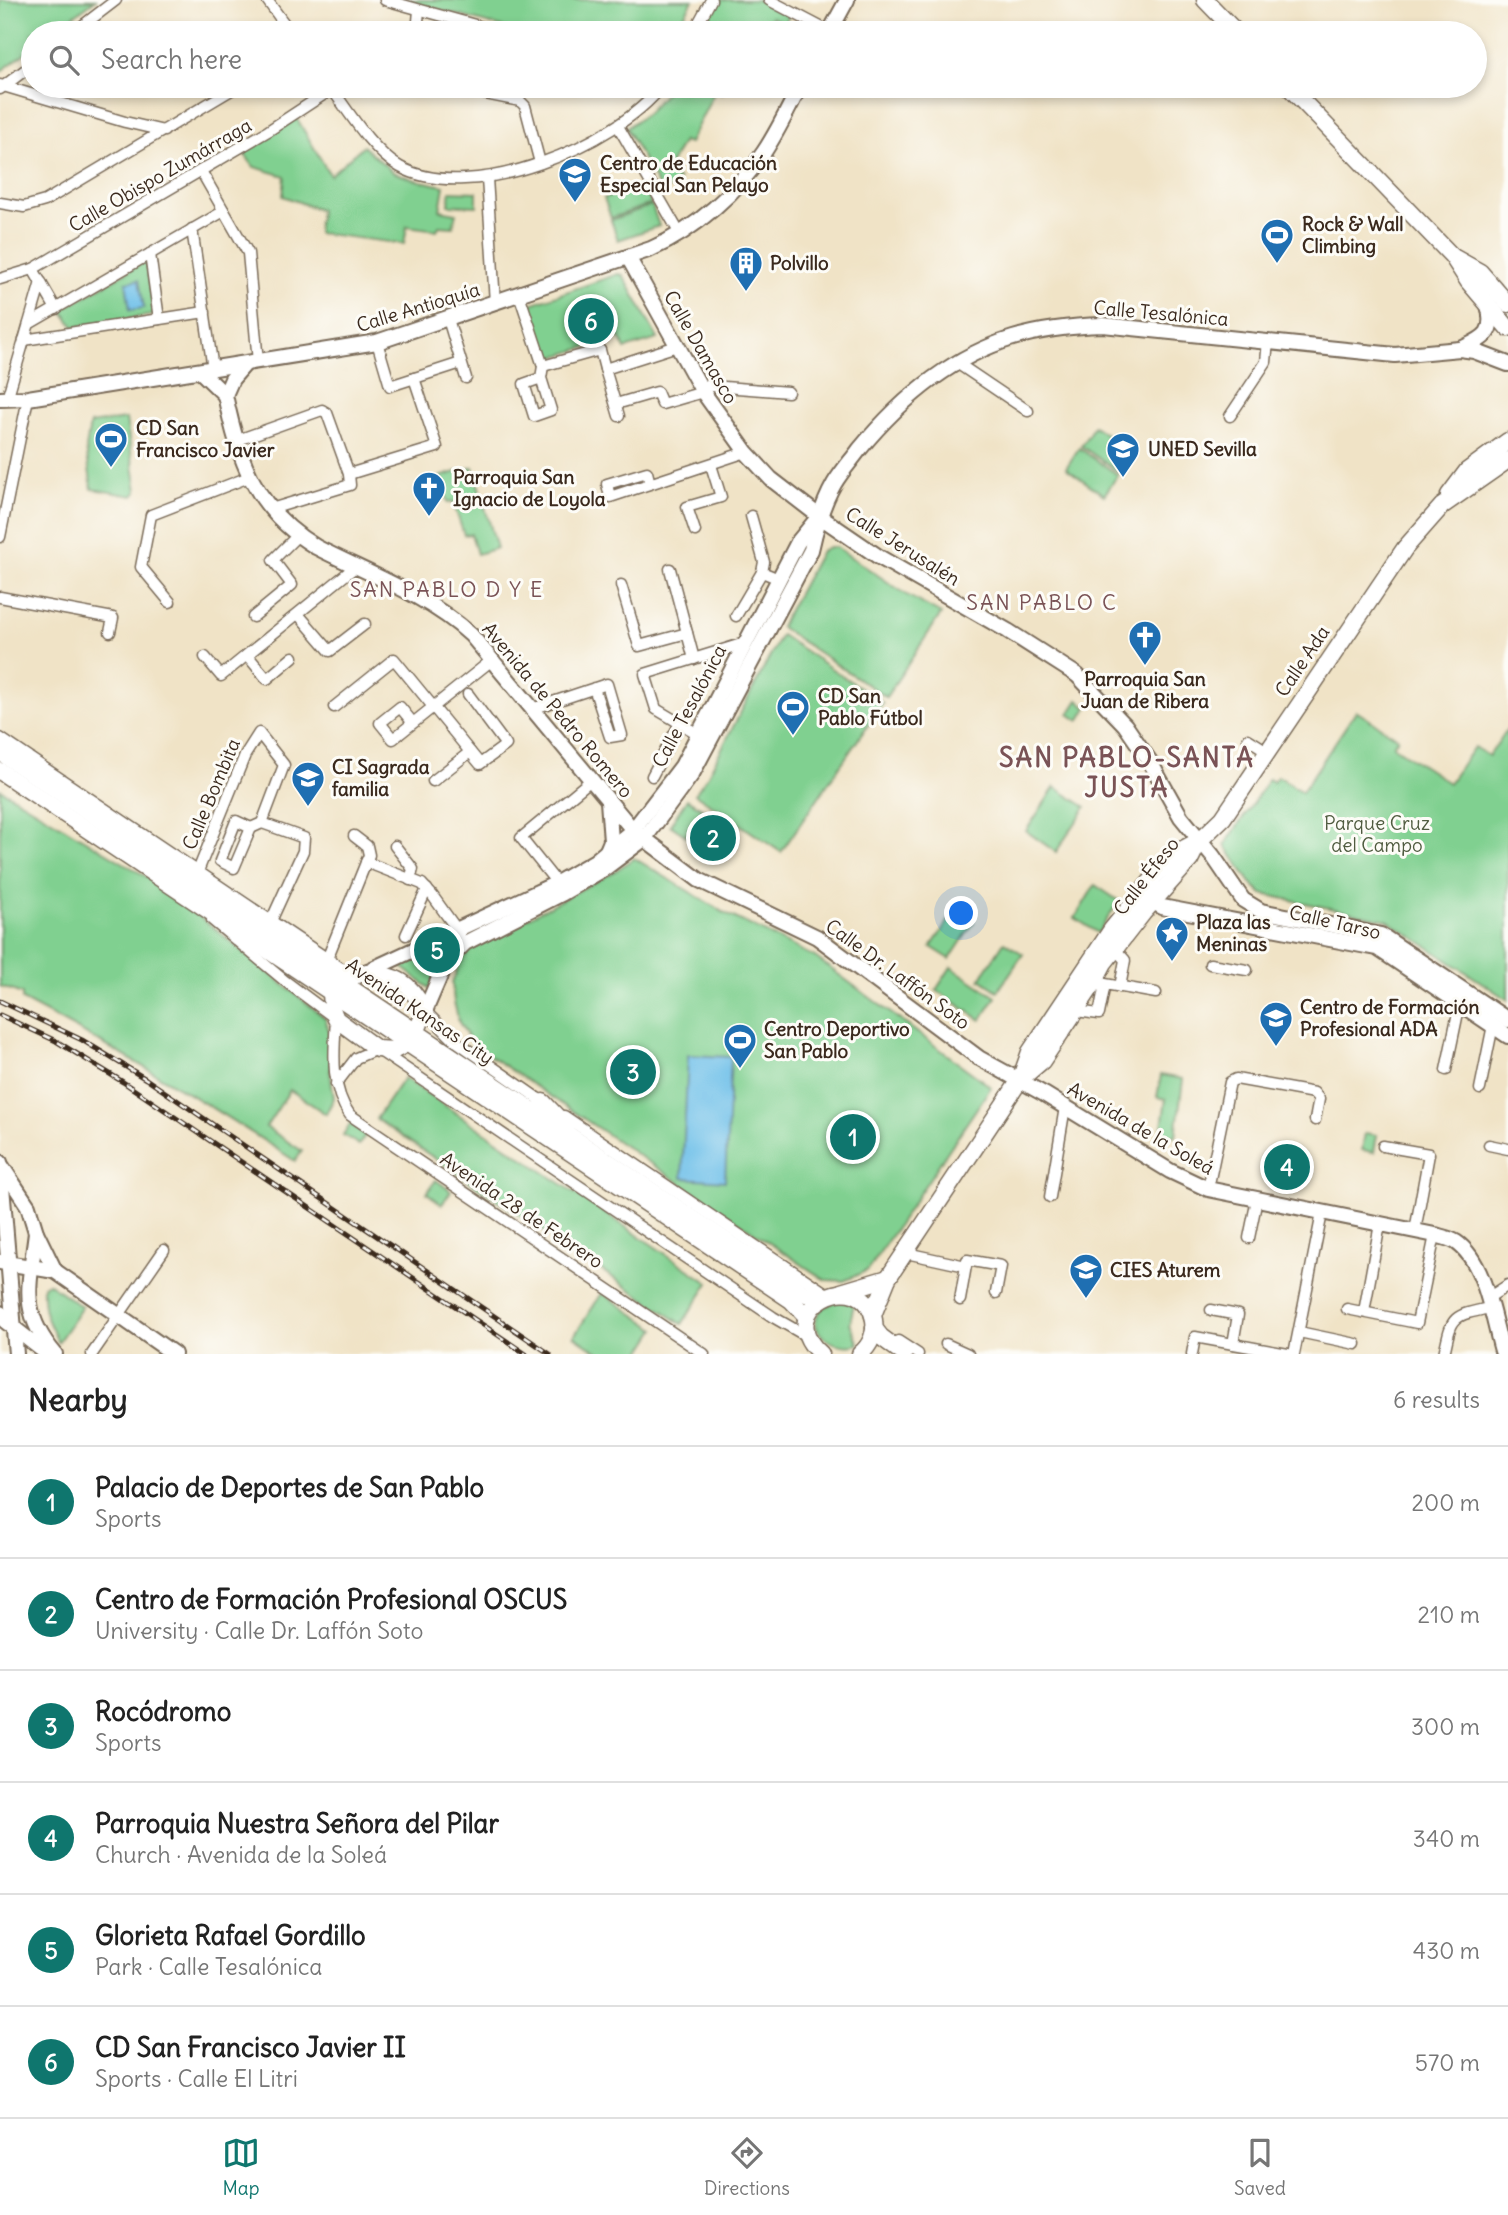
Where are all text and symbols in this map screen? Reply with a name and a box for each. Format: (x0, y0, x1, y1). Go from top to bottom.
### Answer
search box (21, 21, 1487, 98)
icon: search (45, 41, 83, 79)
text: Search here (101, 43, 242, 76)
street label: Calle Obispo Zumárraga (64, 113, 256, 237)
place label: Centro de Educación Especial San Pelayo (600, 151, 777, 197)
school or university icon: Centro de Educación Especial San Pelayo (556, 155, 594, 204)
place label: Rock & Wall Climbing (1302, 212, 1404, 258)
sports icon: Rock & Wall Climbing (1258, 216, 1296, 265)
building icon: Polvillo (727, 244, 765, 293)
place label: Polvillo (770, 251, 829, 275)
street label: Calle Antioquía (353, 277, 483, 337)
street label: Calle Damasco (659, 286, 743, 408)
pin: 6 (568, 295, 614, 347)
street label: Calle Tesalónica (1093, 295, 1230, 331)
place label: CD San Francisco Javier (136, 416, 275, 462)
sports icon: CD San Francisco Javier (92, 420, 130, 469)
school or university icon: UNED Sevilla (1104, 430, 1142, 479)
place label: UNED Sevilla (1148, 437, 1257, 461)
place label: Parroquia San Ignacio de Loyola (453, 465, 606, 511)
church icon: Parroquia San Ignacio de Loyola (410, 469, 448, 518)
street label: Calle Jerusalén (841, 501, 965, 591)
district label: SAN PABLO D Y E (350, 576, 544, 603)
district label: SAN PABLO C (966, 589, 1118, 616)
street label: Avenida de Pedro Romero (478, 617, 638, 803)
church icon: Parroquia San Juan de Ribera (1126, 618, 1164, 667)
street label: Calle Ada (1269, 621, 1335, 701)
street label: Calle Tesalónica (647, 640, 731, 771)
place label: Parroquia San Juan de Ribera (1081, 667, 1209, 713)
place label: CD San Pablo Fútbol (818, 684, 923, 730)
sports icon: CD San Pablo Fútbol (774, 688, 812, 737)
street label: Calle Bombita (177, 735, 245, 853)
district label: SAN PABLO-SANTA JUSTA (999, 741, 1255, 804)
place label: CI Sagrada familia (332, 755, 430, 801)
school or university icon: CI Sagrada familia (289, 759, 327, 808)
park label: Parque Cruz del Campo (1324, 811, 1430, 857)
pin: 2 (690, 812, 736, 864)
street label: Calle Éfeso (1108, 832, 1184, 920)
your location (944, 896, 978, 930)
street label: Calle Tarso (1287, 900, 1383, 944)
place label: Plaza las Meninas (1196, 910, 1271, 956)
street label: Calle Dr. Laffón Soto (821, 914, 975, 1034)
place icon: Plaza las Meninas (1153, 914, 1191, 963)
pin: 5 (414, 924, 460, 976)
street label: Avenida Kansas City (341, 953, 499, 1069)
place label: Centro de Formación Profesional ADA (1300, 995, 1479, 1041)
school or university icon: Centro de Formación Profesional ADA (1257, 999, 1295, 1048)
place label: Centro Deportivo San Pablo (764, 1017, 910, 1063)
sports icon: Centro Deportivo San Pablo (721, 1021, 759, 1070)
pin: 3 (610, 1046, 656, 1098)
street label: Avenida de la Soleá (1063, 1076, 1219, 1180)
pin: 1 (830, 1111, 876, 1163)
pin: 4 (1264, 1141, 1310, 1193)
street label: Avenida 28 de Febrero (436, 1147, 608, 1273)
school or university icon: CIES Aturem (1067, 1251, 1105, 1300)
place label: CIES Aturem (1110, 1258, 1221, 1282)
text: Nearby (28, 1381, 128, 1419)
text: 6 results (1393, 1385, 1480, 1414)
text: Palacio de Deportes de San Pablo (95, 1471, 484, 1504)
text: 1 (46, 1488, 56, 1517)
text: 200 m (1411, 1488, 1480, 1517)
text: Sports (95, 1504, 161, 1533)
text: Centro de Formación Profesional OSCUS (95, 1583, 567, 1616)
text: 2 (45, 1600, 57, 1629)
text: 210 m (1417, 1600, 1480, 1629)
text: University · Calle Dr. Laffón Soto (95, 1616, 423, 1645)
text: Rocódromo (95, 1695, 231, 1728)
text: 3 (44, 1712, 58, 1741)
text: 300 m (1411, 1712, 1480, 1741)
text: Sports (95, 1728, 161, 1757)
text: Parroquia Nuestra Señora del Pilar (95, 1807, 499, 1840)
text: 4 (44, 1824, 58, 1853)
text: 340 m (1413, 1824, 1480, 1853)
text: Church · Avenida de la Soleá (95, 1840, 387, 1869)
text: Glorieta Rafael Gordillo (95, 1919, 366, 1952)
text: 5 (44, 1936, 58, 1965)
text: 430 m (1413, 1936, 1480, 1965)
text: Park · Calle Tesalónica (95, 1952, 322, 1981)
text: CD San Francisco Javier II (95, 2031, 406, 2064)
text: 6 (44, 2048, 58, 2077)
text: 570 m (1415, 2048, 1480, 2077)
text: Sports · Calle El Litri (95, 2064, 298, 2093)
tab: Map (222, 2134, 260, 2200)
tab: Directions (704, 2134, 790, 2200)
tab: Saved (1234, 2134, 1286, 2200)

